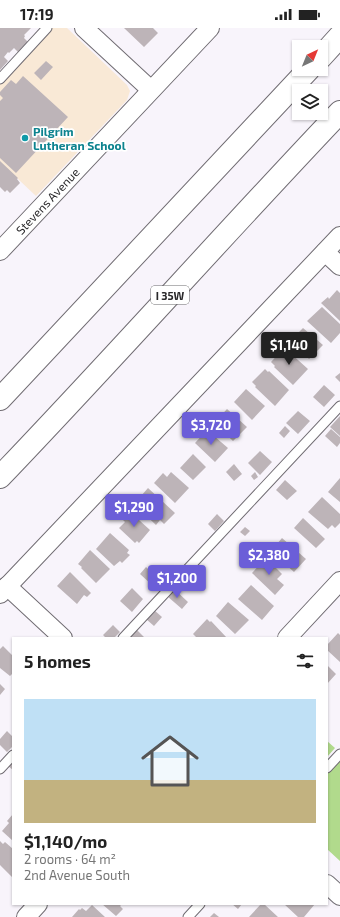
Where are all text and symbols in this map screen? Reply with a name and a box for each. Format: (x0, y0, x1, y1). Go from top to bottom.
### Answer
text: 17:19 (20, 5, 54, 23)
north arrow (292, 40, 328, 76)
map controls (292, 40, 328, 120)
button: layers (292, 84, 328, 120)
place label: Pilgrim Lutheran School (33, 124, 126, 152)
marker: Pilgrim Lutheran School (20, 133, 30, 143)
street label: Stevens Avenue (13, 165, 82, 237)
road number: I 35W (151, 286, 189, 304)
pin: $1,140 (256, 332, 322, 366)
text: $1,140 (270, 337, 308, 353)
pin: $3,720 (178, 412, 244, 446)
text: $3,720 (191, 417, 231, 433)
pin: $1,290 (101, 494, 167, 528)
text: $1,290 (114, 499, 154, 515)
pin: $2,380 (236, 542, 302, 576)
text: $2,380 (248, 547, 290, 563)
pin: $1,200 (144, 565, 210, 599)
text: $1,200 (157, 570, 197, 586)
icon: filters (294, 650, 316, 672)
text: 5 homes (24, 651, 91, 671)
icon: home (134, 725, 206, 797)
text: $1,140/mo (24, 831, 107, 851)
text: 2 rooms · 64 m² (24, 851, 116, 867)
text: 2nd Avenue South (24, 867, 130, 883)

